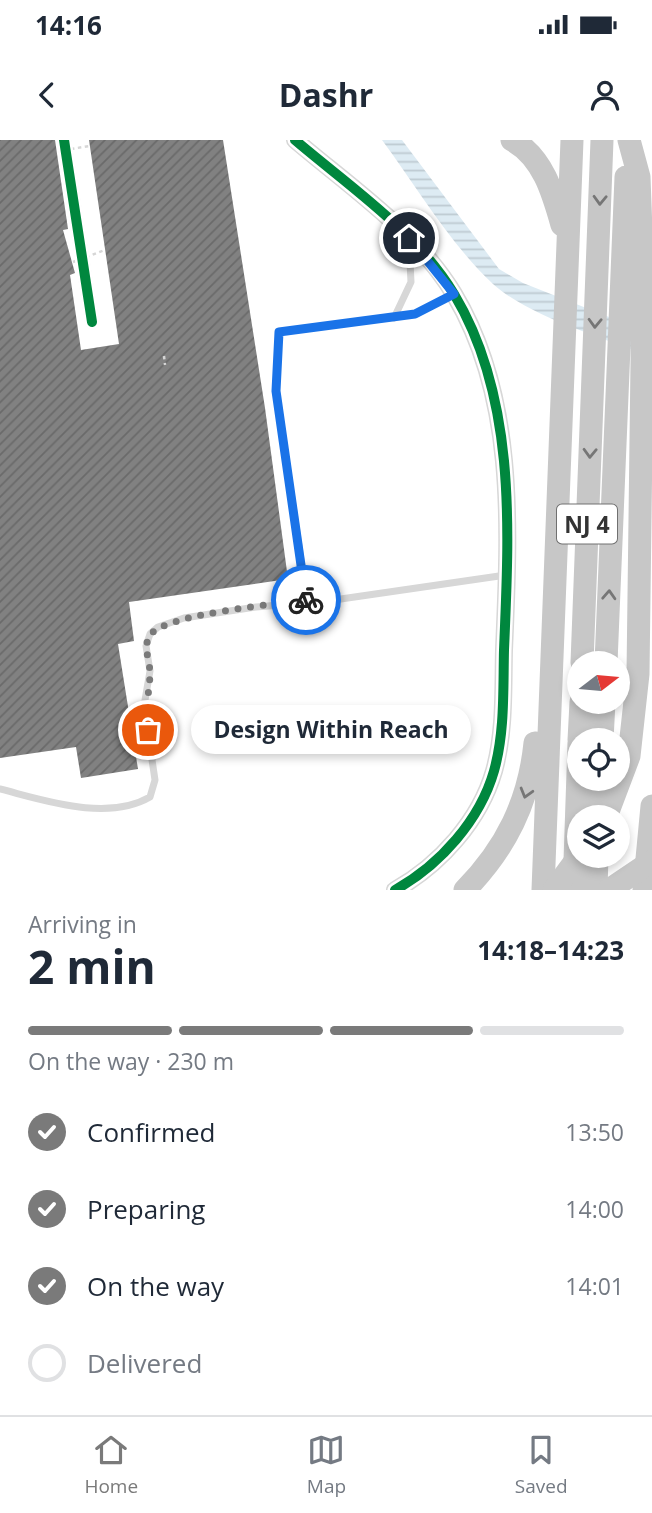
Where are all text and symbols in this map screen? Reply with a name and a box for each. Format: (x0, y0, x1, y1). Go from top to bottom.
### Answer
text: 14:16 (35, 7, 102, 43)
text: Dashr (279, 73, 373, 116)
icon: back (28, 76, 66, 114)
icon: person (586, 76, 624, 114)
one-way arrow (593, 195, 608, 206)
pin (379, 208, 439, 268)
icon: home (390, 219, 428, 257)
one-way arrow (588, 318, 603, 329)
one-way arrow (583, 448, 598, 459)
road number: NJ 4 (557, 504, 617, 544)
courier (271, 565, 341, 635)
icon: bike (287, 581, 325, 619)
one-way arrow (601, 589, 616, 600)
north arrow (567, 651, 630, 714)
map controls (567, 651, 630, 868)
pin (118, 700, 178, 760)
callout: Design Within Reach (190, 706, 470, 754)
icon: bag (129, 711, 167, 749)
text: Design Within Reach (213, 713, 449, 745)
button: locate (567, 728, 630, 791)
one-way arrow (519, 787, 534, 799)
button: layers (567, 805, 630, 868)
text: Arriving in (28, 908, 137, 940)
text: 14:18–14:23 (477, 932, 624, 968)
text: 2 min (28, 935, 156, 997)
text: On the way · 230 m (28, 1045, 234, 1077)
icon: check (28, 1113, 66, 1151)
text: Confirmed (87, 1114, 215, 1150)
text: 13:50 (565, 1116, 624, 1148)
icon: check (28, 1190, 66, 1228)
text: Preparing (87, 1191, 205, 1227)
text: 14:00 (565, 1193, 624, 1225)
icon: check (28, 1267, 66, 1305)
text: On the way (87, 1268, 224, 1304)
text: 14:01 (565, 1270, 624, 1302)
text: Delivered (87, 1345, 202, 1381)
tab: Home (84, 1431, 138, 1499)
tab: Map (307, 1431, 346, 1499)
tab: Saved (515, 1431, 568, 1499)

